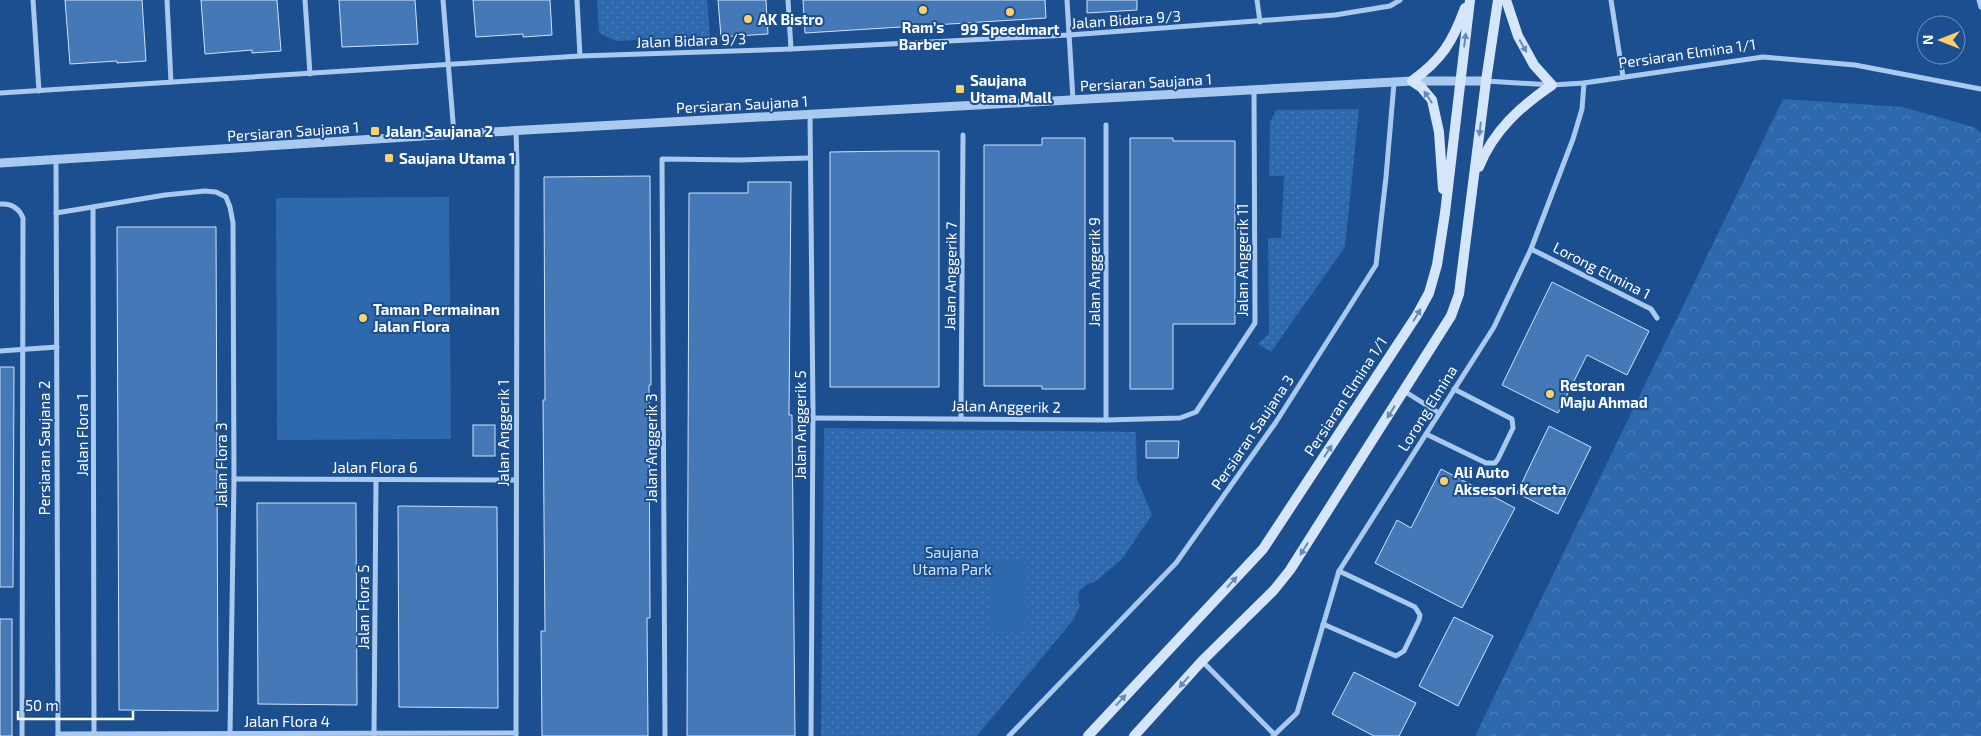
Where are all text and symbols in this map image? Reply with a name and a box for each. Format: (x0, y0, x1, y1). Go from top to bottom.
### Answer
marker: Ram’s Barber (917, 4, 929, 16)
marker: 99 Speedmart (1004, 6, 1016, 18)
street label: Jalan Bidara 9/3 (1070, 6, 1182, 32)
place label: AK Bistro (758, 10, 824, 28)
marker: AK Bistro (742, 13, 754, 25)
north arrow (1916, 15, 1966, 65)
place label: Ram’s Barber (899, 18, 948, 53)
place label: 99 Speedmart (961, 20, 1059, 38)
street label: Jalan Bidara 9/3 (636, 29, 746, 51)
one-way arrow (1461, 32, 1469, 48)
street label: Persiaran Elmina 1/1 (1617, 34, 1757, 72)
text: N (1919, 35, 1936, 45)
one-way arrow (1519, 38, 1527, 53)
street label: Persiaran Saujana 1 (1080, 70, 1213, 95)
place label: Saujana Utama Mall (970, 71, 1052, 106)
marker: Saujana Utama Mall (954, 83, 966, 95)
one-way arrow (1423, 90, 1433, 104)
street label: Persiaran Saujana 1 (676, 92, 809, 117)
street label: Persiaran Saujana 1 (226, 117, 360, 146)
one-way arrow (1476, 121, 1484, 137)
place label: Jalan Saujana 2 (385, 122, 494, 140)
marker: Jalan Saujana 2 (369, 125, 381, 137)
place label: Saujana Utama 1 (399, 149, 515, 167)
marker: Saujana Utama 1 (383, 152, 395, 164)
street label: Jalan Anggerik 11 (1233, 204, 1251, 317)
street label: Jalan Anggerik 9 (1085, 217, 1103, 327)
street label: Jalan Anggerik 7 (940, 221, 960, 331)
street label: Lorong Elmina 1 (1550, 238, 1654, 302)
place label: Taman Permainan Jalan Flora (373, 300, 500, 335)
one-way arrow (1412, 308, 1421, 321)
marker: Taman Permainan Jalan Flora (357, 312, 369, 324)
street label: Persiaran Elmina 1/1 (1300, 333, 1390, 459)
street label: Lorong Elmina (1393, 362, 1461, 454)
street label: Jalan Anggerik 5 (791, 370, 809, 480)
street label: Persiaran Saujana 3 (1207, 371, 1298, 493)
place label: Restoran Maju Ahmad (1560, 376, 1648, 411)
street label: Jalan Anggerik 1 (494, 379, 512, 487)
street label: Persiaran Saujana 2 (35, 381, 54, 515)
marker: Restoran Maju Ahmad (1544, 388, 1556, 400)
street label: Jalan Anggerik 3 (642, 393, 660, 503)
street label: Jalan Flora 1 (73, 394, 91, 476)
street label: Jalan Anggerik 2 (951, 396, 1061, 416)
one-way arrow (1386, 405, 1396, 418)
street label: Jalan Flora 3 (212, 422, 230, 508)
one-way arrow (1323, 444, 1332, 457)
street label: Jalan Flora 6 (332, 458, 418, 476)
place label: Ali Auto Aksesori Kereta (1454, 463, 1566, 498)
marker: Ali Auto Aksesori Kereta (1438, 475, 1450, 487)
one-way arrow (1299, 542, 1309, 555)
park label: Saujana Utama Park (912, 543, 992, 578)
street label: Jalan Flora 5 (354, 565, 372, 649)
one-way arrow (1226, 576, 1238, 588)
one-way arrow (1178, 675, 1189, 688)
scale bar (18, 688, 132, 720)
one-way arrow (1115, 695, 1127, 707)
text: 50 m (25, 696, 59, 714)
street label: Jalan Flora 4 (244, 712, 330, 730)

